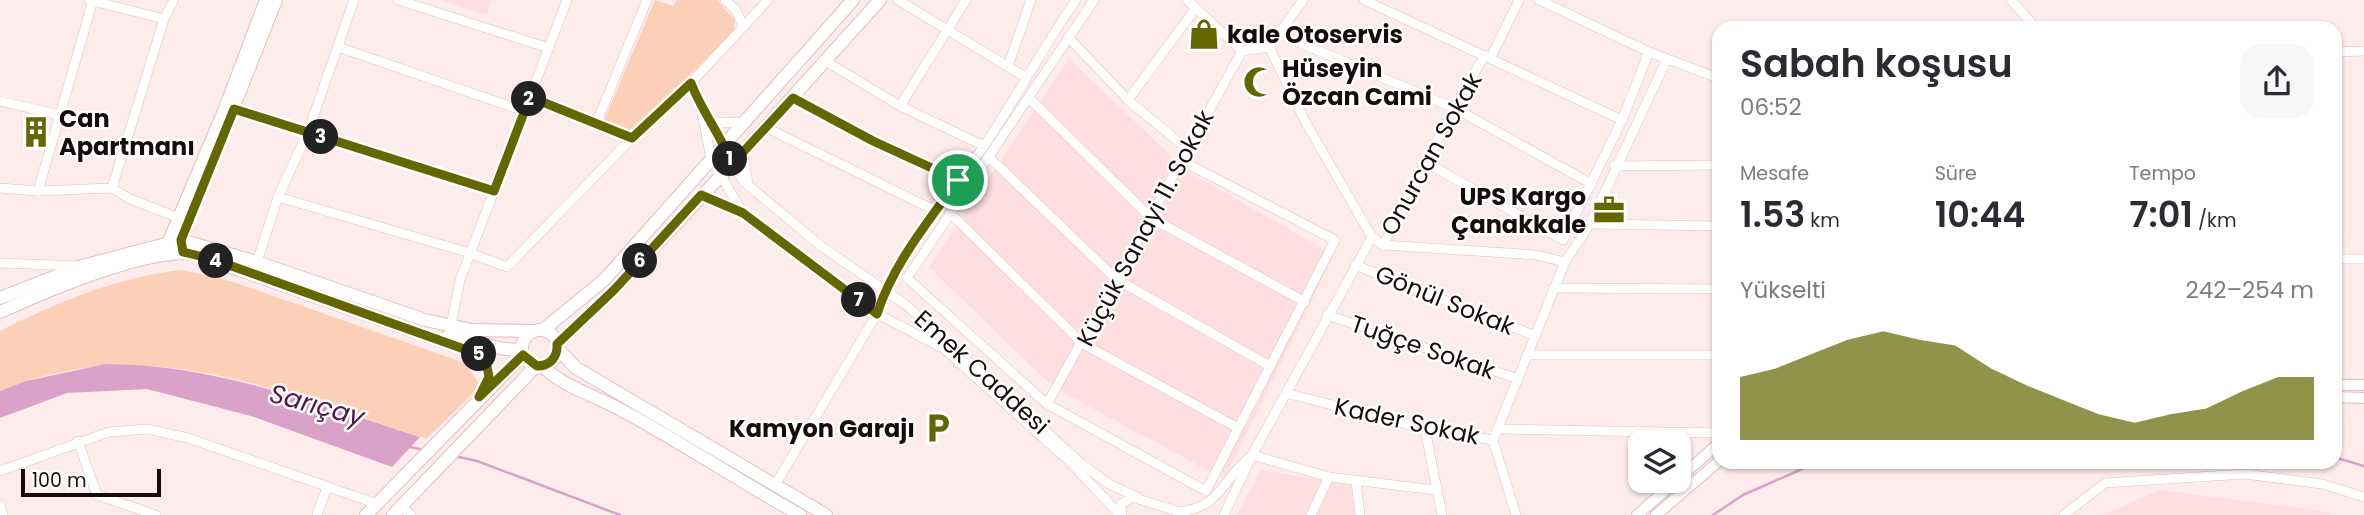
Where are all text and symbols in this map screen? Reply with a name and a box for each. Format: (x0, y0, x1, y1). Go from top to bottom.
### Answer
shop icon: kale Otoservis (1187, 17, 1221, 51)
place label: kale Otoservis (1227, 18, 1403, 51)
text: Sabah koşusu (1740, 37, 2013, 90)
button: share (2240, 44, 2314, 118)
place label: Hüseyin Özcan Cami (1282, 52, 1432, 113)
mosque icon: Hüseyin Özcan Cami (1242, 65, 1276, 99)
street label: Onurcan Sokak (1373, 66, 1490, 241)
pin: 2 (512, 82, 546, 116)
text: 2 (523, 85, 534, 112)
text: 06:52 (1740, 91, 1802, 123)
place label: Can Apartmanı (59, 102, 195, 163)
street label: Küçük Sanayi 11. Sokak (1069, 103, 1222, 352)
building icon: Can Apartmanı (19, 115, 53, 149)
pin: 3 (304, 120, 338, 154)
text: 3 (315, 123, 326, 150)
pin: 1 (712, 142, 748, 176)
text: 1 (726, 145, 733, 172)
pin (928, 150, 988, 210)
text: Mesafe (1740, 160, 1809, 187)
text: Süre (1935, 160, 1977, 187)
text: Tempo (2129, 160, 2196, 187)
icon: arrive (939, 161, 977, 199)
place label: UPS Kargo Çanakkale (1451, 180, 1586, 241)
text: 1.53 (1740, 190, 1805, 239)
text: 10:44 (1935, 190, 2025, 239)
text: 7:01 (2129, 190, 2193, 239)
office icon: UPS Kargo Çanakkale (1592, 193, 1626, 227)
text: km (1805, 207, 1840, 234)
text: /km (2193, 207, 2236, 234)
pin: 4 (198, 244, 234, 278)
pin: 6 (622, 244, 658, 278)
text: 4 (209, 247, 222, 274)
text: 6 (633, 247, 646, 274)
street label: Gönül Sokak (1370, 257, 1520, 343)
text: Yükselti (1740, 274, 1826, 306)
text: 242–254 m (2186, 274, 2314, 306)
pin: 7 (842, 282, 876, 318)
text: 7 (853, 286, 864, 313)
street label: Emek Caddesi (907, 302, 1057, 442)
street label: Tuğçe Sokak (1346, 307, 1500, 387)
pin: 5 (462, 336, 496, 372)
text: 5 (472, 340, 485, 367)
water label: Sarıçay (266, 375, 370, 435)
street label: Kader Sokak (1331, 390, 1483, 453)
parking icon: Kamyon Garajı (921, 411, 955, 445)
place label: Kamyon Garajı (729, 412, 915, 445)
map controls (1628, 430, 1691, 493)
button: layers (1628, 430, 1691, 493)
scale bar (21, 466, 161, 498)
text: 100 m (32, 467, 87, 494)

